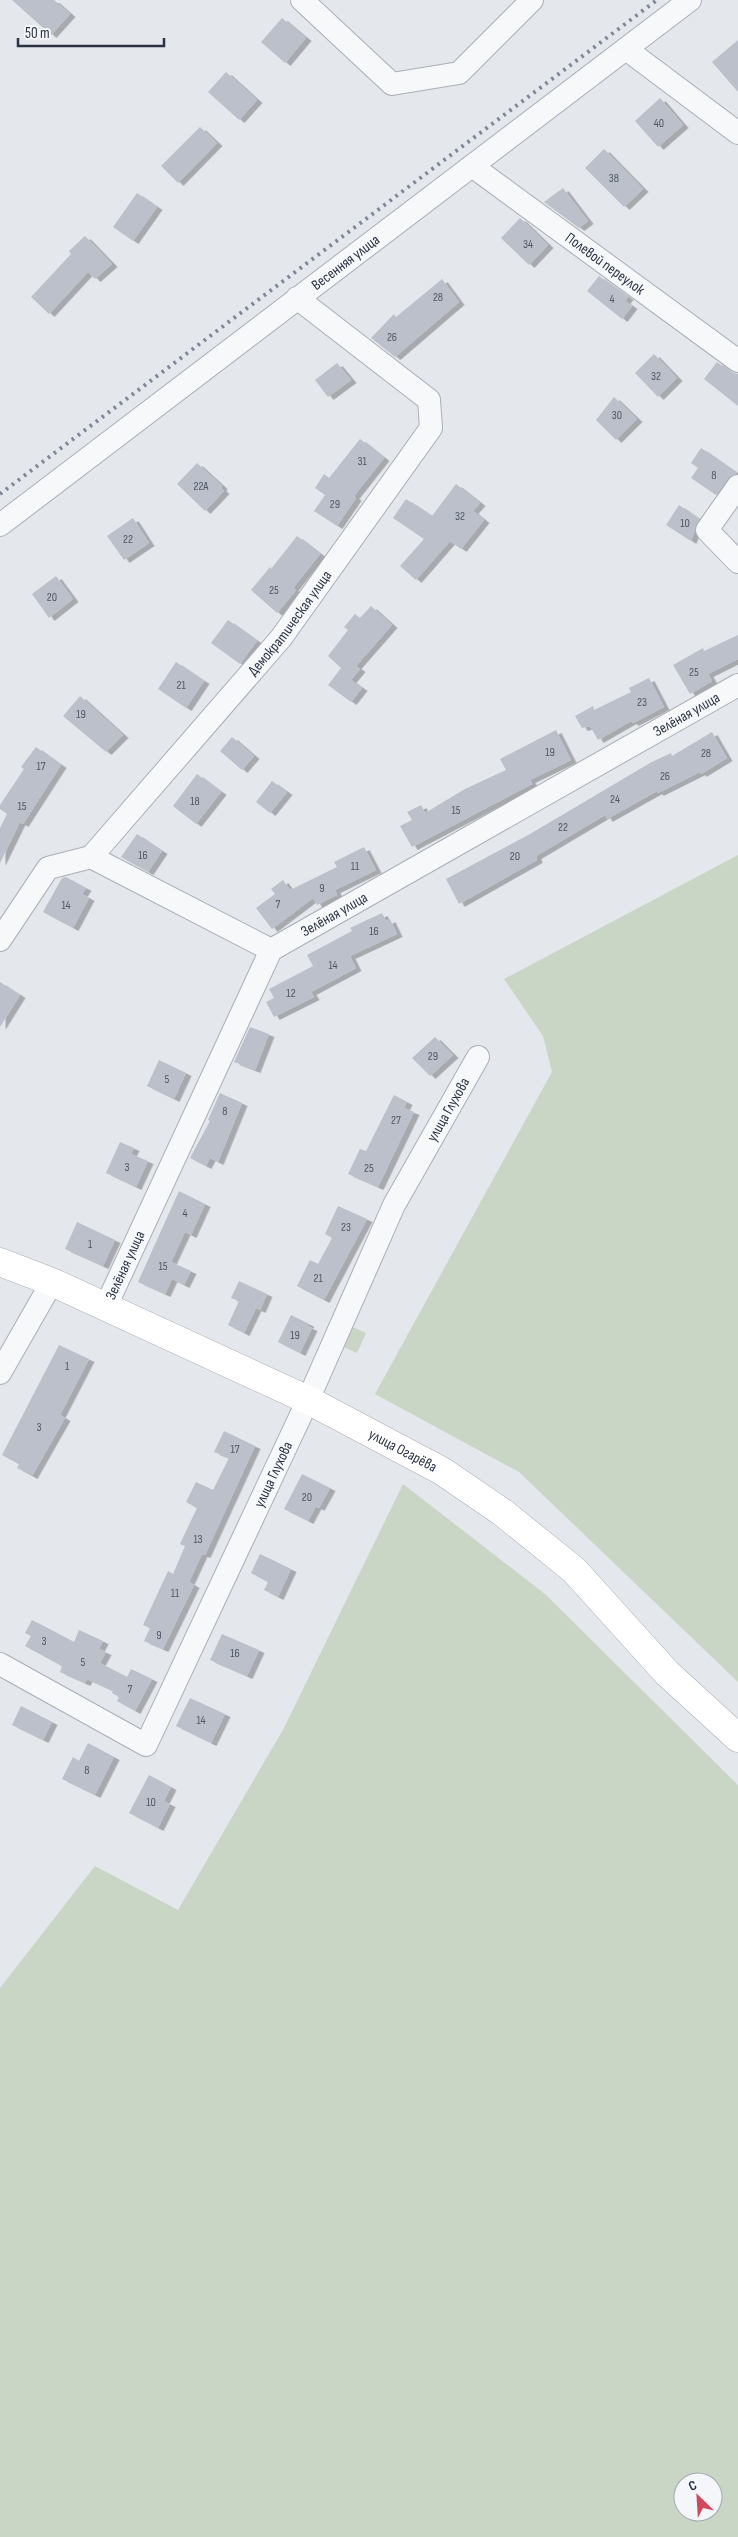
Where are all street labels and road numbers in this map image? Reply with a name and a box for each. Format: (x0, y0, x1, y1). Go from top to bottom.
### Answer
street label: Полевой переулок (561, 229, 649, 300)
street label: Весенняя улица (308, 230, 384, 295)
street label: Демократическая улица (244, 567, 336, 680)
street label: Зелёная улица (650, 688, 724, 741)
street label: Зелёная улица (298, 888, 371, 941)
street label: улица Глухова (423, 1074, 474, 1145)
street label: Зелёная улица (101, 1228, 150, 1303)
street label: улица Огарёва (365, 1425, 440, 1477)
street label: улица Глухова (250, 1438, 297, 1511)

